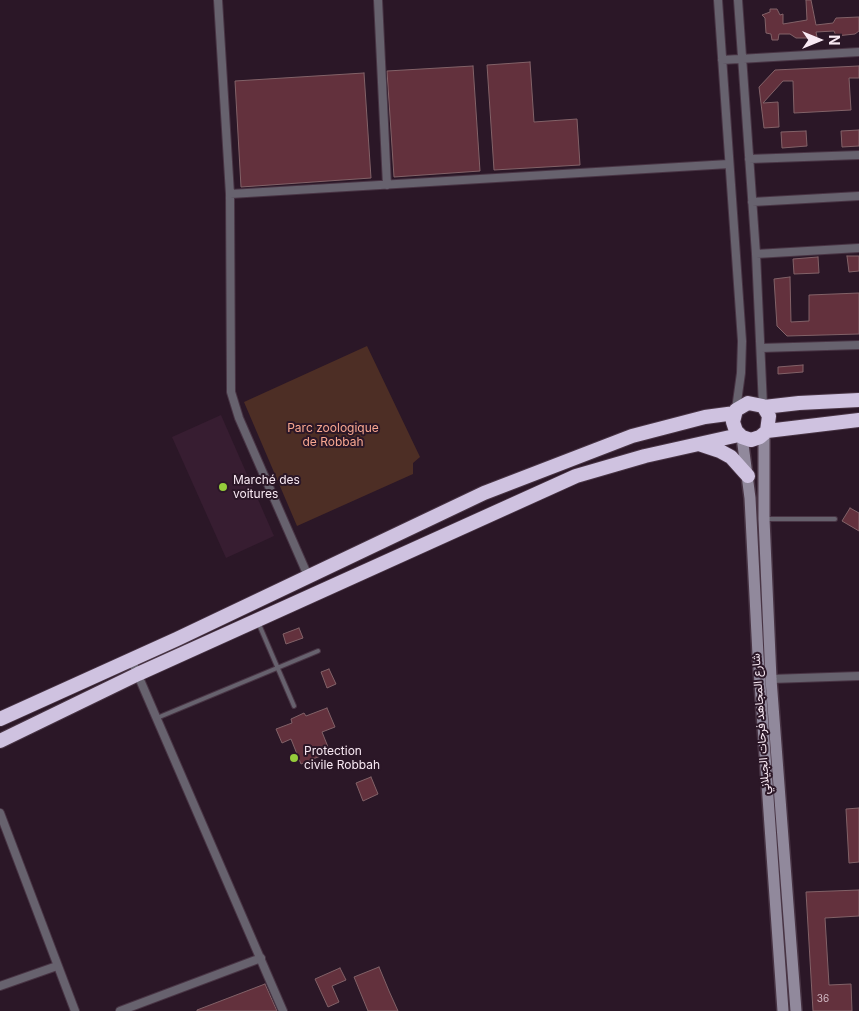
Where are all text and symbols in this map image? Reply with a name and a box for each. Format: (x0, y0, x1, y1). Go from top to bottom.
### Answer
north arrow (794, 15, 844, 65)
text: N (826, 35, 843, 45)
park label: Parc zoologique de Robbah (287, 421, 379, 449)
place label: Marché des voitures (233, 473, 300, 501)
marker: Marché des voitures (217, 481, 229, 493)
street label: شارع المجاهد فرحات الجيلاني (749, 653, 773, 795)
place label: Protection civile Robbah (304, 744, 380, 772)
marker: Protection civile Robbah (288, 752, 300, 764)
house number: 36 (817, 993, 829, 1005)

